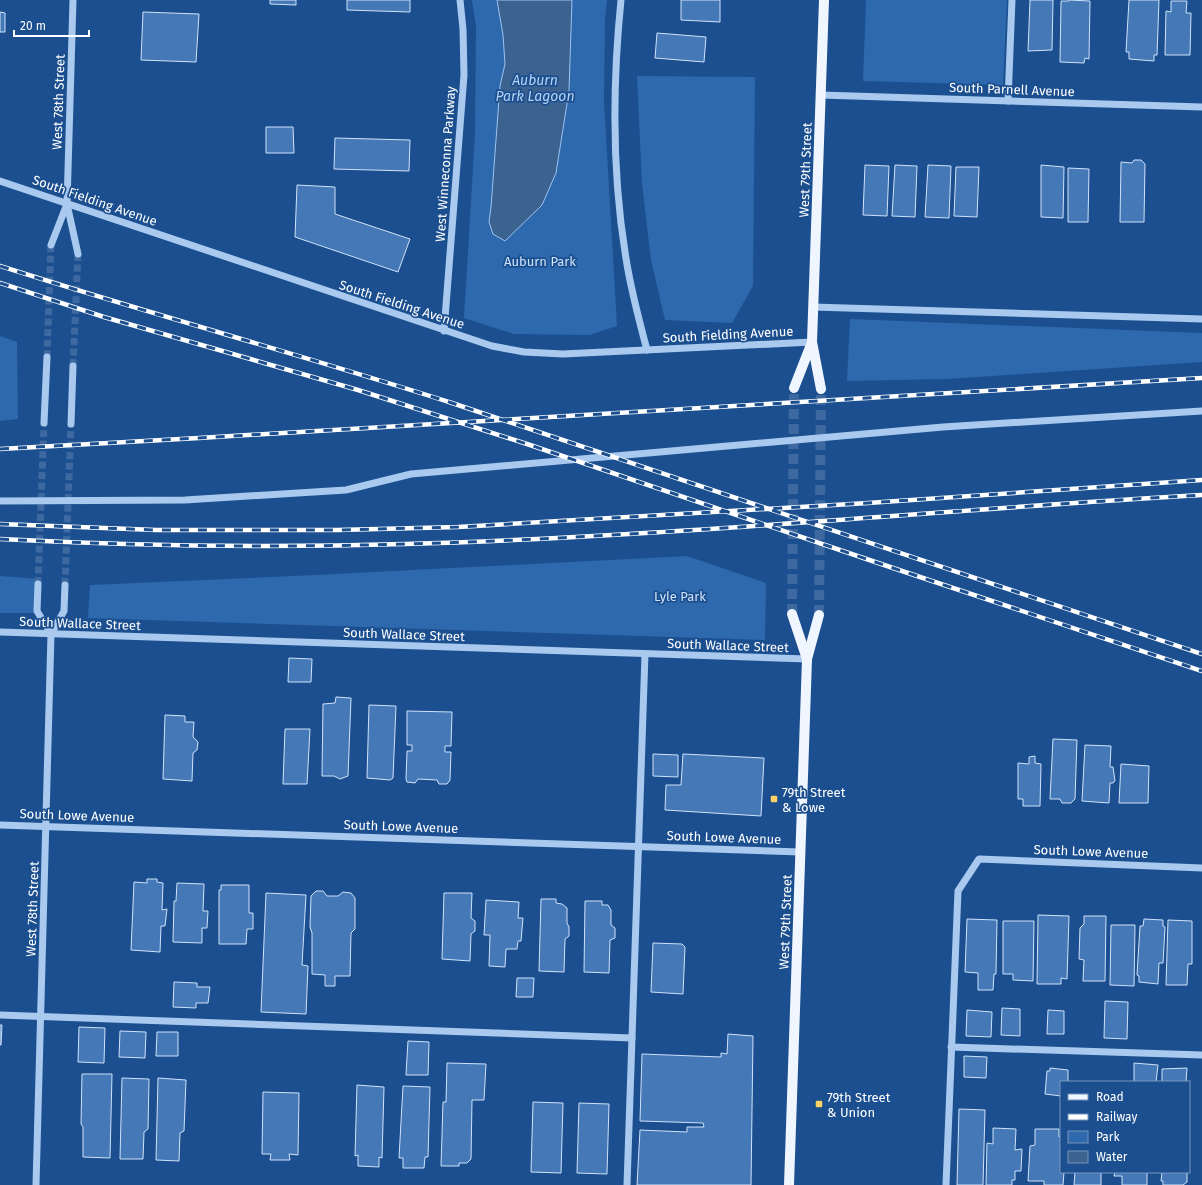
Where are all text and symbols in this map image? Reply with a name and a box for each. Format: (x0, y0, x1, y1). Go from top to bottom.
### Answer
scale bar (14, 12, 89, 38)
text: 20 m (20, 19, 46, 33)
street label: West 78th Street (49, 54, 68, 150)
water label: Auburn Park Lagoon (495, 72, 575, 105)
street label: South Parnell Avenue (949, 80, 1075, 99)
street label: West Winneconna Parkway (433, 85, 458, 242)
street label: West 79th Street (796, 122, 815, 218)
street label: South Fielding Avenue (31, 172, 159, 229)
park label: Auburn Park (504, 254, 576, 269)
street label: South Fielding Avenue (337, 277, 466, 332)
street label: South Fielding Avenue (662, 324, 794, 345)
park label: Lyle Park (654, 589, 706, 604)
street label: South Wallace Street (19, 614, 141, 633)
street label: South Wallace Street (343, 625, 465, 644)
street label: South Wallace Street (667, 636, 789, 655)
place label: 79th Street & Lowe (782, 785, 846, 815)
marker: 79th Street & Lowe (769, 794, 779, 804)
street label: South Lowe Avenue (19, 806, 135, 825)
street label: South Lowe Avenue (343, 817, 459, 836)
street label: South Lowe Avenue (666, 828, 782, 847)
street label: South Lowe Avenue (1033, 842, 1149, 861)
street label: West 78th Street (23, 861, 42, 957)
street label: West 79th Street (776, 874, 795, 970)
legend (1060, 1081, 1190, 1173)
place label: 79th Street & Union (827, 1090, 891, 1120)
text: Road (1096, 1090, 1124, 1104)
marker: 79th Street & Union (814, 1099, 824, 1109)
text: Railway (1096, 1110, 1137, 1124)
text: Park (1096, 1130, 1120, 1144)
text: Water (1096, 1150, 1128, 1164)

